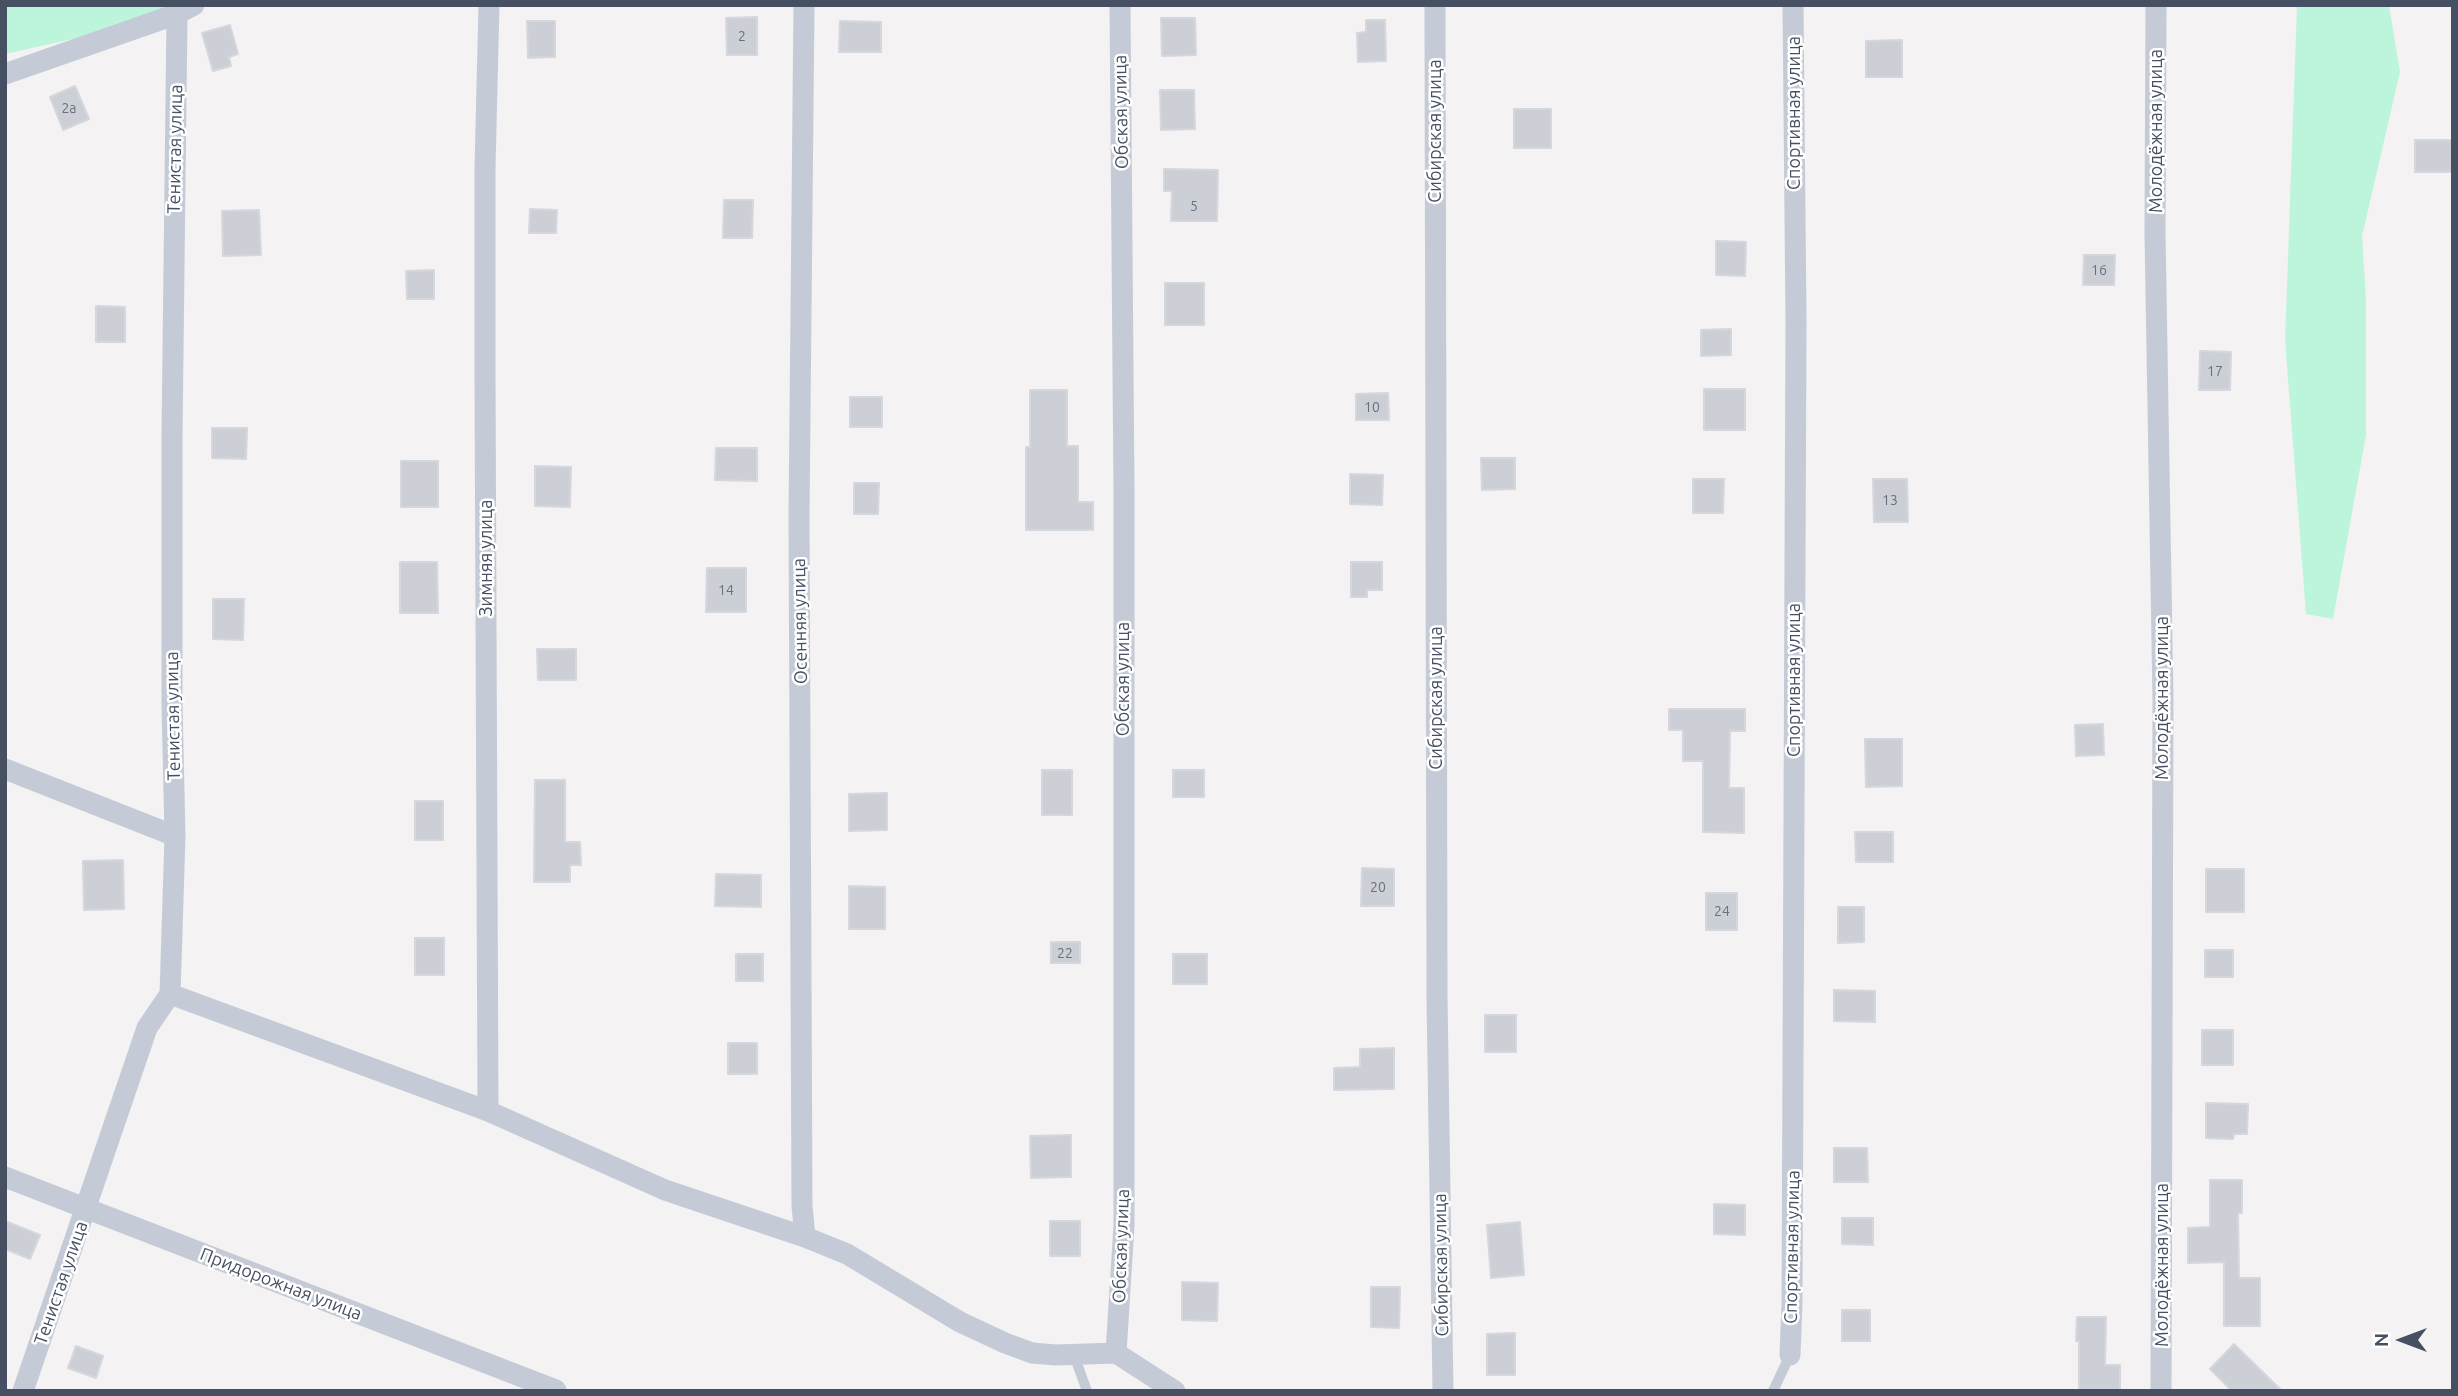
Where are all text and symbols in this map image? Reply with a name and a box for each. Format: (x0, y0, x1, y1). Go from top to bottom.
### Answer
house number: 2 (738, 28, 746, 44)
street label: Спортивная улица (1783, 36, 1805, 190)
street label: Молодёжная улица (2145, 49, 2167, 213)
street label: Обская улица (1109, 55, 1133, 169)
street label: Сибирская улица (1424, 59, 1446, 203)
street label: Тенистая улица (163, 84, 187, 214)
house number: 2а (61, 100, 77, 116)
house number: 5 (1190, 198, 1198, 214)
house number: 16 (2091, 262, 2107, 278)
house number: 17 (2207, 363, 2223, 379)
house number: 10 (1364, 399, 1380, 415)
house number: 13 (1882, 492, 1898, 508)
street label: Зимняя улица (475, 499, 497, 617)
street label: Осенняя улица (788, 558, 812, 684)
house number: 14 (718, 582, 734, 598)
street label: Спортивная улица (1783, 603, 1805, 757)
street label: Молодёжная улица (2151, 616, 2173, 780)
street label: Обская улица (1112, 622, 1134, 736)
street label: Сибирская улица (1425, 626, 1447, 770)
street label: Тенистая улица (161, 651, 185, 781)
house number: 20 (1370, 879, 1386, 895)
house number: 24 (1714, 903, 1730, 919)
house number: 22 (1057, 945, 1073, 961)
street label: Спортивная улица (1780, 1170, 1804, 1324)
street label: Молодёжная улица (2151, 1183, 2173, 1347)
street label: Обская улица (1108, 1188, 1134, 1304)
street label: Сибирская улица (1429, 1193, 1453, 1337)
street label: Тенистая улица (30, 1218, 92, 1348)
street label: Придорожная улица (197, 1243, 365, 1325)
north arrow (2367, 1305, 2437, 1375)
text: N (2370, 1333, 2392, 1347)

